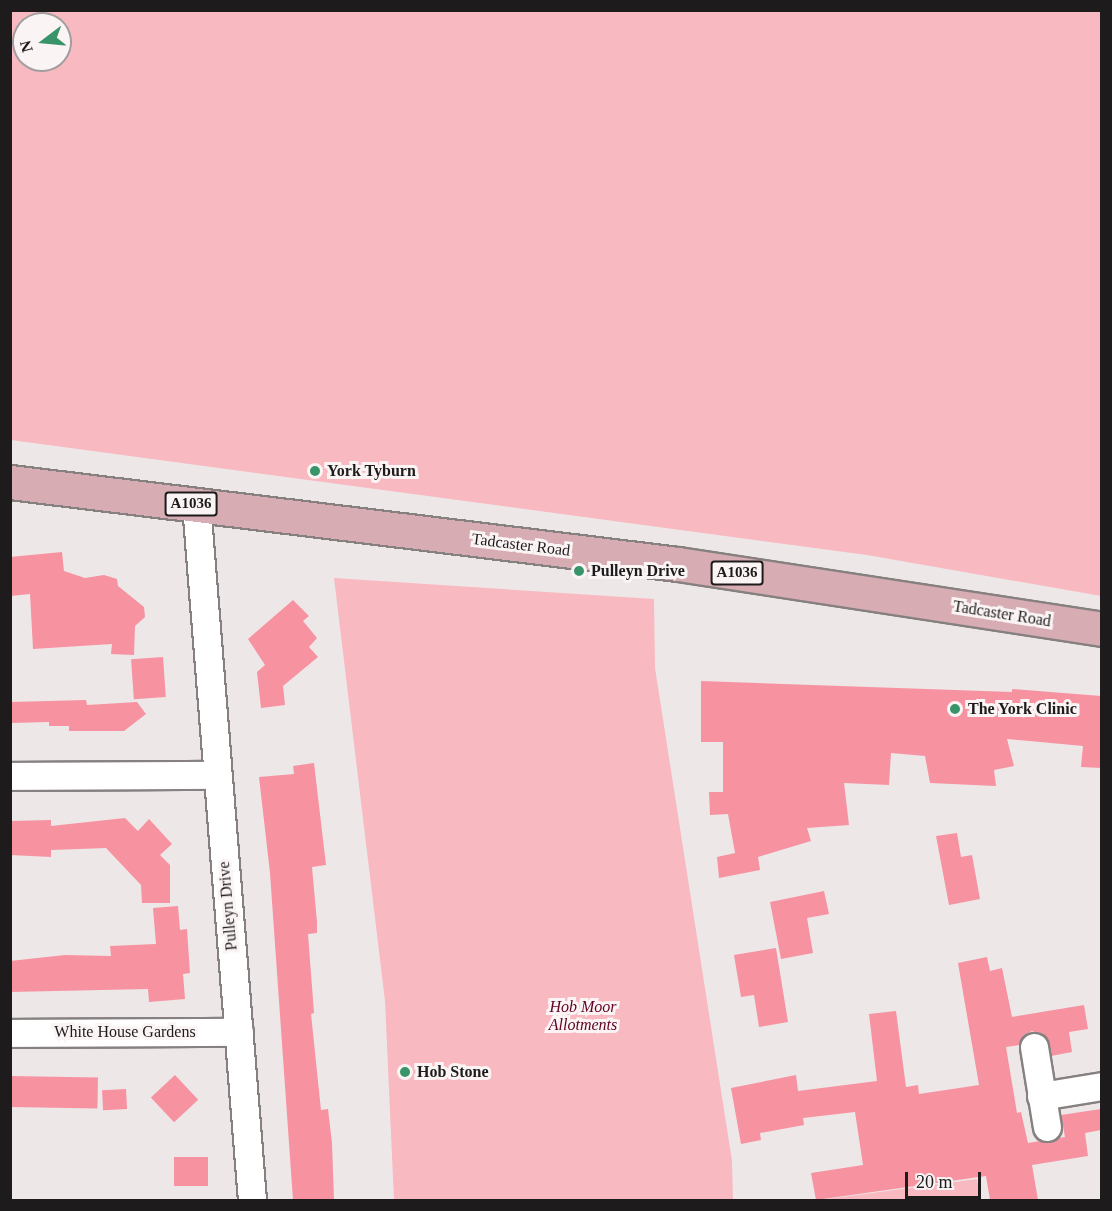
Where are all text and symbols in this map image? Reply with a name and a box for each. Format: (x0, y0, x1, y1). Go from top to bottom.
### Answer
north arrow (12, 12, 72, 72)
text: N (16, 39, 36, 54)
place label: York Tyburn (327, 461, 416, 481)
marker: York Tyburn (308, 464, 322, 478)
road number: A1036 (164, 492, 218, 516)
street label: Tadcaster Road (471, 529, 571, 561)
place label: Pulleyn Drive (591, 561, 685, 581)
road number: A1036 (710, 561, 764, 585)
marker: Pulleyn Drive (572, 564, 586, 578)
street label: Tadcaster Road (952, 597, 1052, 631)
place label: The York Clinic (968, 699, 1077, 719)
marker: The York Clinic (946, 700, 964, 718)
street label: Pulleyn Drive (215, 861, 241, 951)
park label: Hob Moor Allotments (549, 997, 617, 1035)
street label: White House Gardens (54, 1022, 196, 1042)
place label: Hob Stone (417, 1062, 489, 1082)
marker: Hob Stone (398, 1065, 412, 1079)
scale bar (908, 1160, 984, 1198)
text: 20 m (916, 1172, 953, 1192)

